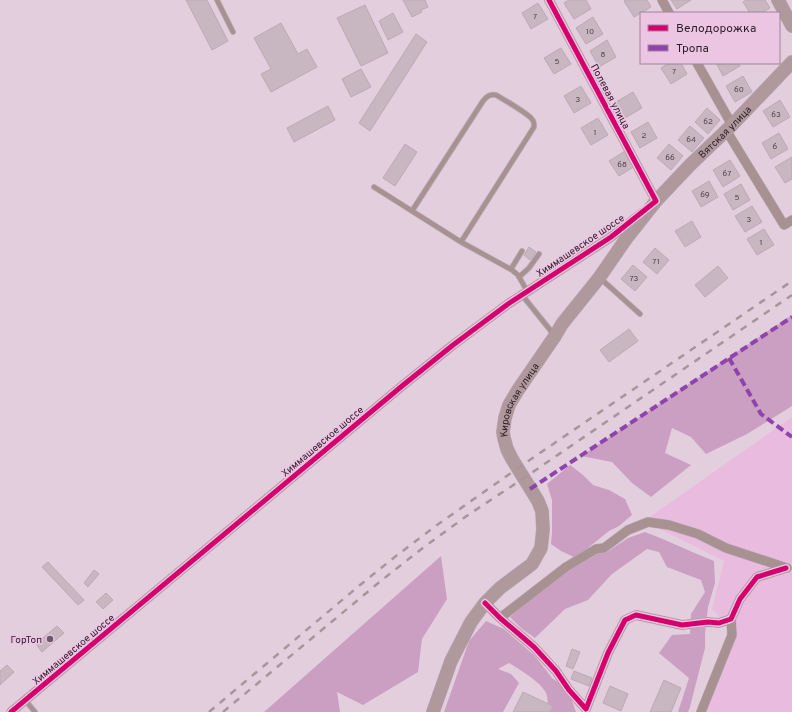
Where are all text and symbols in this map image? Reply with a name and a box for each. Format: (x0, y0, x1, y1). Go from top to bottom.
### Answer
house number: 7 (533, 12, 537, 22)
legend (640, 12, 780, 64)
text: Велодорожка (676, 21, 756, 37)
house number: 10 (586, 27, 594, 37)
text: Тропа (676, 41, 709, 57)
house number: 8 (601, 50, 606, 60)
house number: 5 (555, 57, 560, 67)
street label: Полевая улица (587, 62, 632, 131)
house number: 7 (672, 67, 676, 77)
house number: 60 (734, 85, 744, 95)
house number: 3 (576, 95, 581, 105)
street label: Вятская улица (696, 104, 755, 162)
house number: 63 (771, 110, 781, 120)
house number: 62 (703, 117, 713, 127)
house number: 1 (594, 128, 596, 138)
house number: 2 (642, 131, 647, 141)
house number: 64 (686, 135, 696, 145)
house number: 6 (773, 142, 778, 152)
house number: 66 (665, 153, 675, 163)
house number: 68 (617, 160, 627, 170)
house number: 67 (723, 169, 731, 179)
house number: 69 (700, 190, 710, 200)
house number: 5 (735, 193, 740, 203)
street label: Химмашевское шоссе (534, 212, 627, 281)
house number: 3 (747, 215, 752, 225)
house number: 1 (760, 238, 762, 248)
house number: 71 (652, 257, 660, 267)
house number: 73 (630, 274, 639, 284)
street label: Кировская улица (498, 361, 543, 438)
street label: Химмашевское шоссе (279, 404, 367, 480)
street label: Химмашевское шоссе (30, 612, 118, 688)
place label: ГорТоп (10, 634, 42, 647)
marker: ГорТоп (45, 634, 55, 644)

